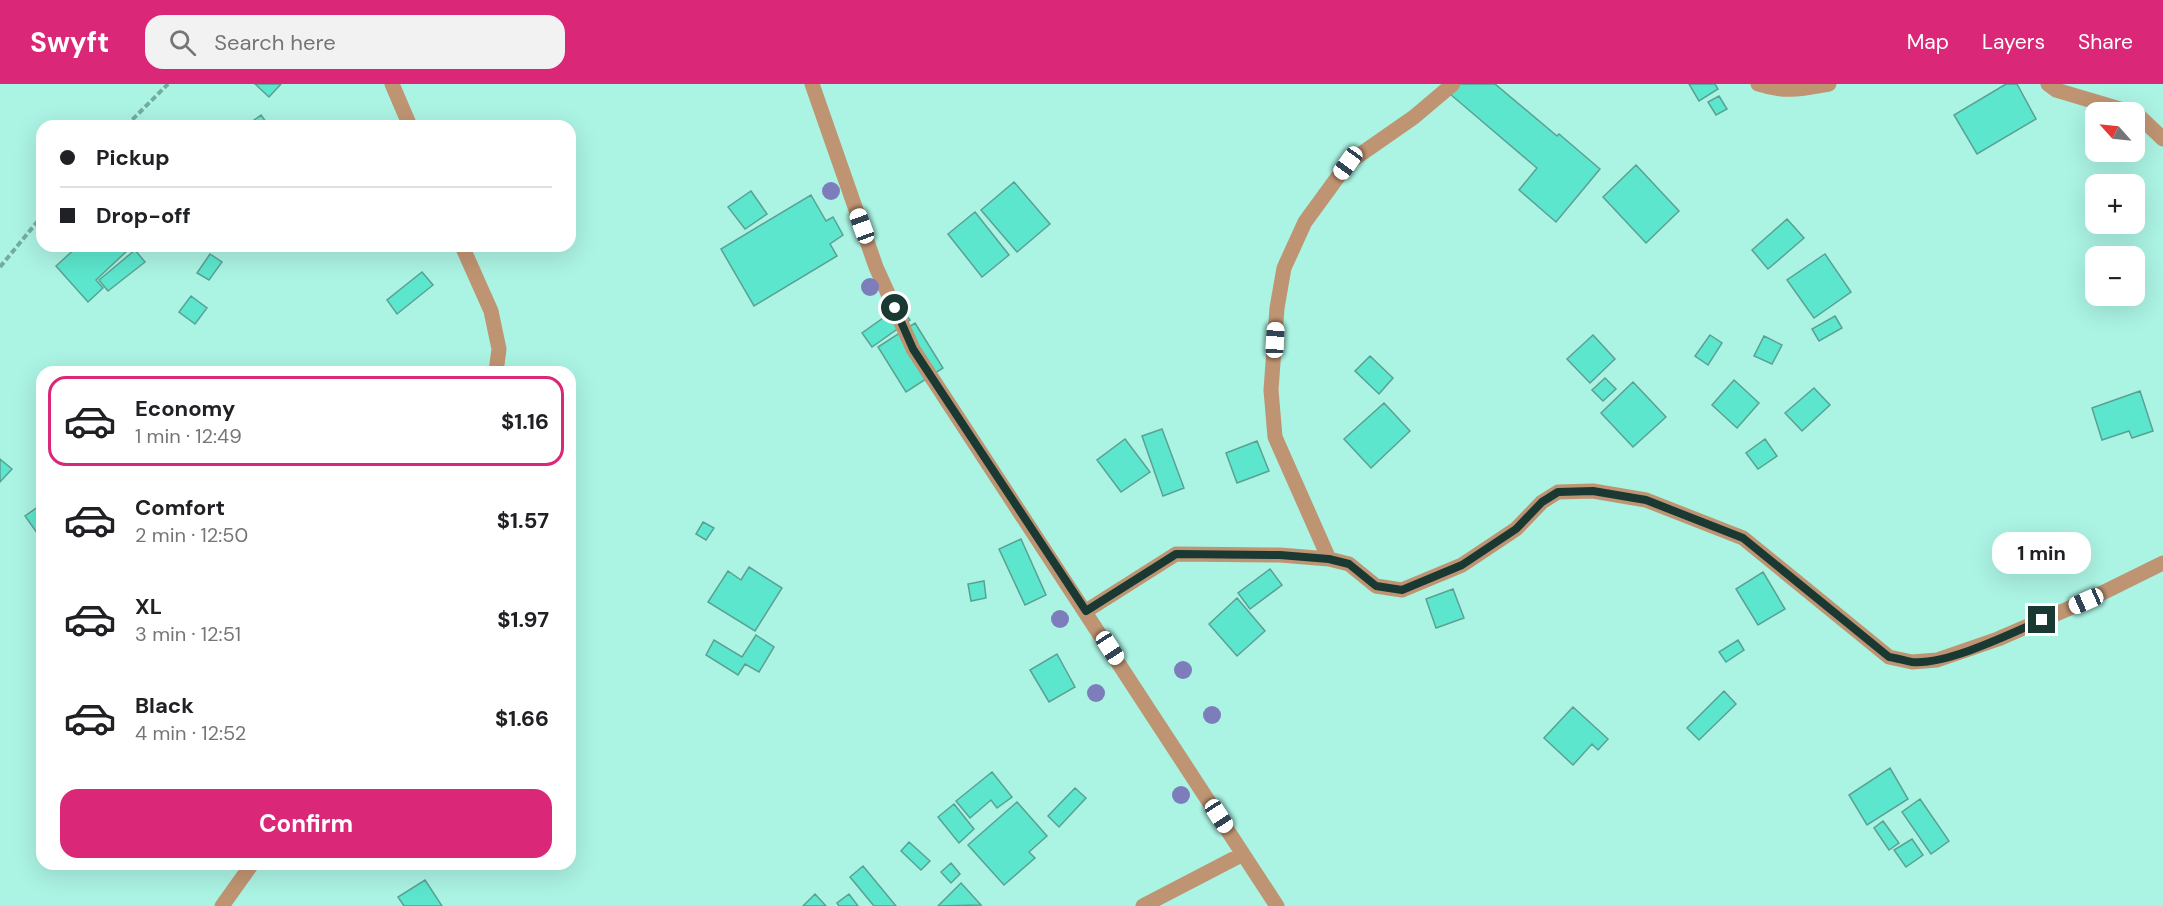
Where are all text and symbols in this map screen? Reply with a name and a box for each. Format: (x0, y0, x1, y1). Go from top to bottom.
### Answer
search box (145, 15, 565, 69)
text: Swyft (30, 24, 109, 61)
icon: search (166, 26, 199, 59)
text: Search here (214, 28, 336, 57)
text: Map (1907, 28, 1949, 56)
text: Layers (1982, 28, 2045, 56)
text: Share (2078, 28, 2133, 56)
north arrow (2085, 102, 2145, 162)
map controls (2085, 102, 2145, 306)
text: Pickup (96, 143, 170, 172)
car (1330, 143, 1366, 183)
button: + (2085, 174, 2145, 234)
text: Drop-off (96, 201, 191, 230)
car (847, 206, 877, 246)
button: − (2085, 246, 2145, 306)
route start (881, 294, 908, 321)
car (1265, 322, 1285, 358)
icon: car (63, 394, 117, 448)
text: Economy (135, 394, 235, 423)
text: $1.16 (501, 407, 549, 436)
text: 1 min · 12:49 (135, 423, 242, 449)
icon: car (63, 493, 117, 547)
text: Comfort (135, 493, 225, 522)
text: $1.57 (497, 506, 549, 535)
text: 2 min · 12:50 (135, 522, 248, 548)
callout: 1 min (1992, 533, 2092, 575)
text: 1 min (2017, 540, 2066, 566)
car (2066, 585, 2106, 617)
icon: car (63, 592, 117, 646)
text: XL (135, 592, 162, 621)
text: $1.97 (497, 605, 549, 634)
route end (2028, 606, 2055, 633)
text: 3 min · 12:51 (135, 621, 241, 647)
car (1093, 628, 1127, 668)
icon: car (63, 691, 117, 745)
text: Black (135, 691, 194, 720)
text: $1.66 (495, 704, 549, 733)
text: 4 min · 12:52 (135, 720, 246, 746)
button: Confirm (60, 789, 552, 858)
car (1202, 796, 1236, 836)

